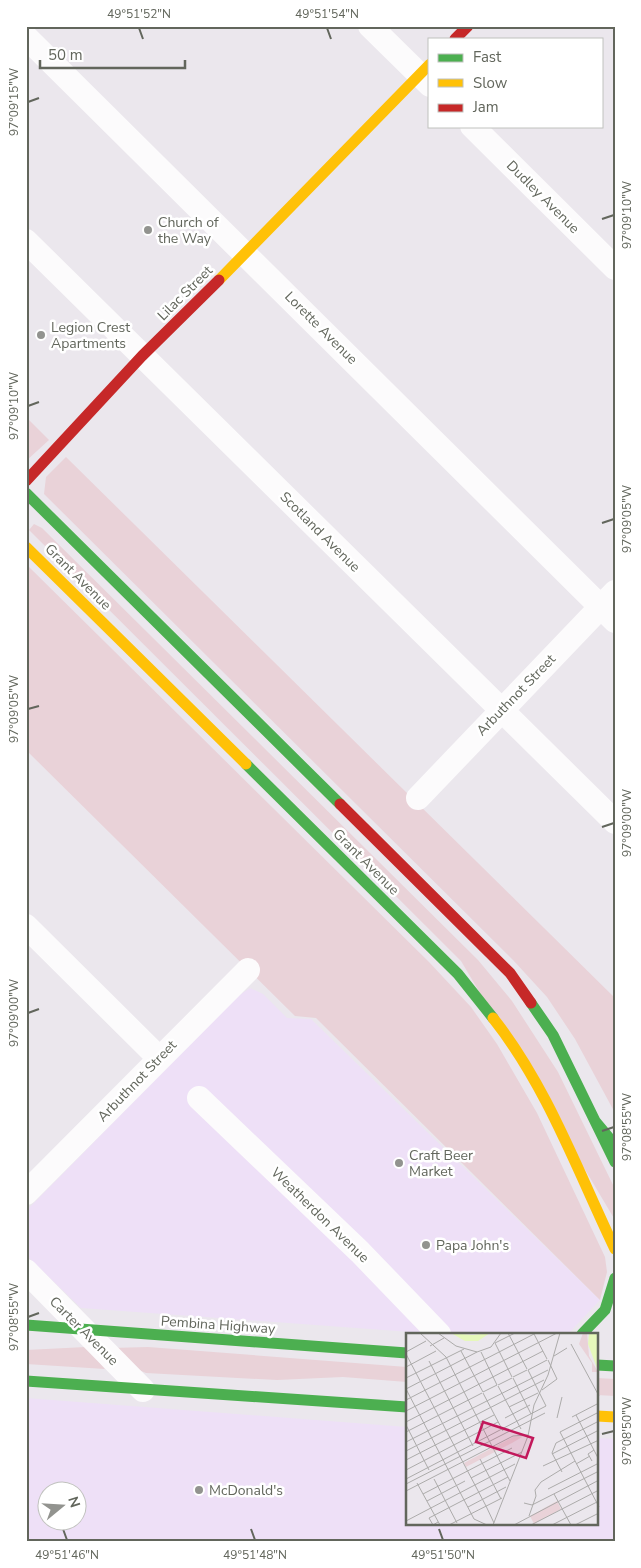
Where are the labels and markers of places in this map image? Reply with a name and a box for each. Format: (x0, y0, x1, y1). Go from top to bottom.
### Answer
place label: Church of the Way (158, 213, 219, 248)
marker: Church of the Way (142, 224, 154, 236)
place label: Legion Crest Apartments (51, 318, 130, 353)
marker: Legion Crest Apartments (35, 329, 47, 341)
place label: Craft Beer Market (409, 1146, 473, 1181)
marker: Craft Beer Market (393, 1157, 405, 1169)
place label: Papa John's (436, 1236, 509, 1255)
marker: Papa John's (420, 1239, 432, 1251)
place label: McDonald's (209, 1481, 283, 1500)
marker: McDonald's (193, 1484, 205, 1496)

